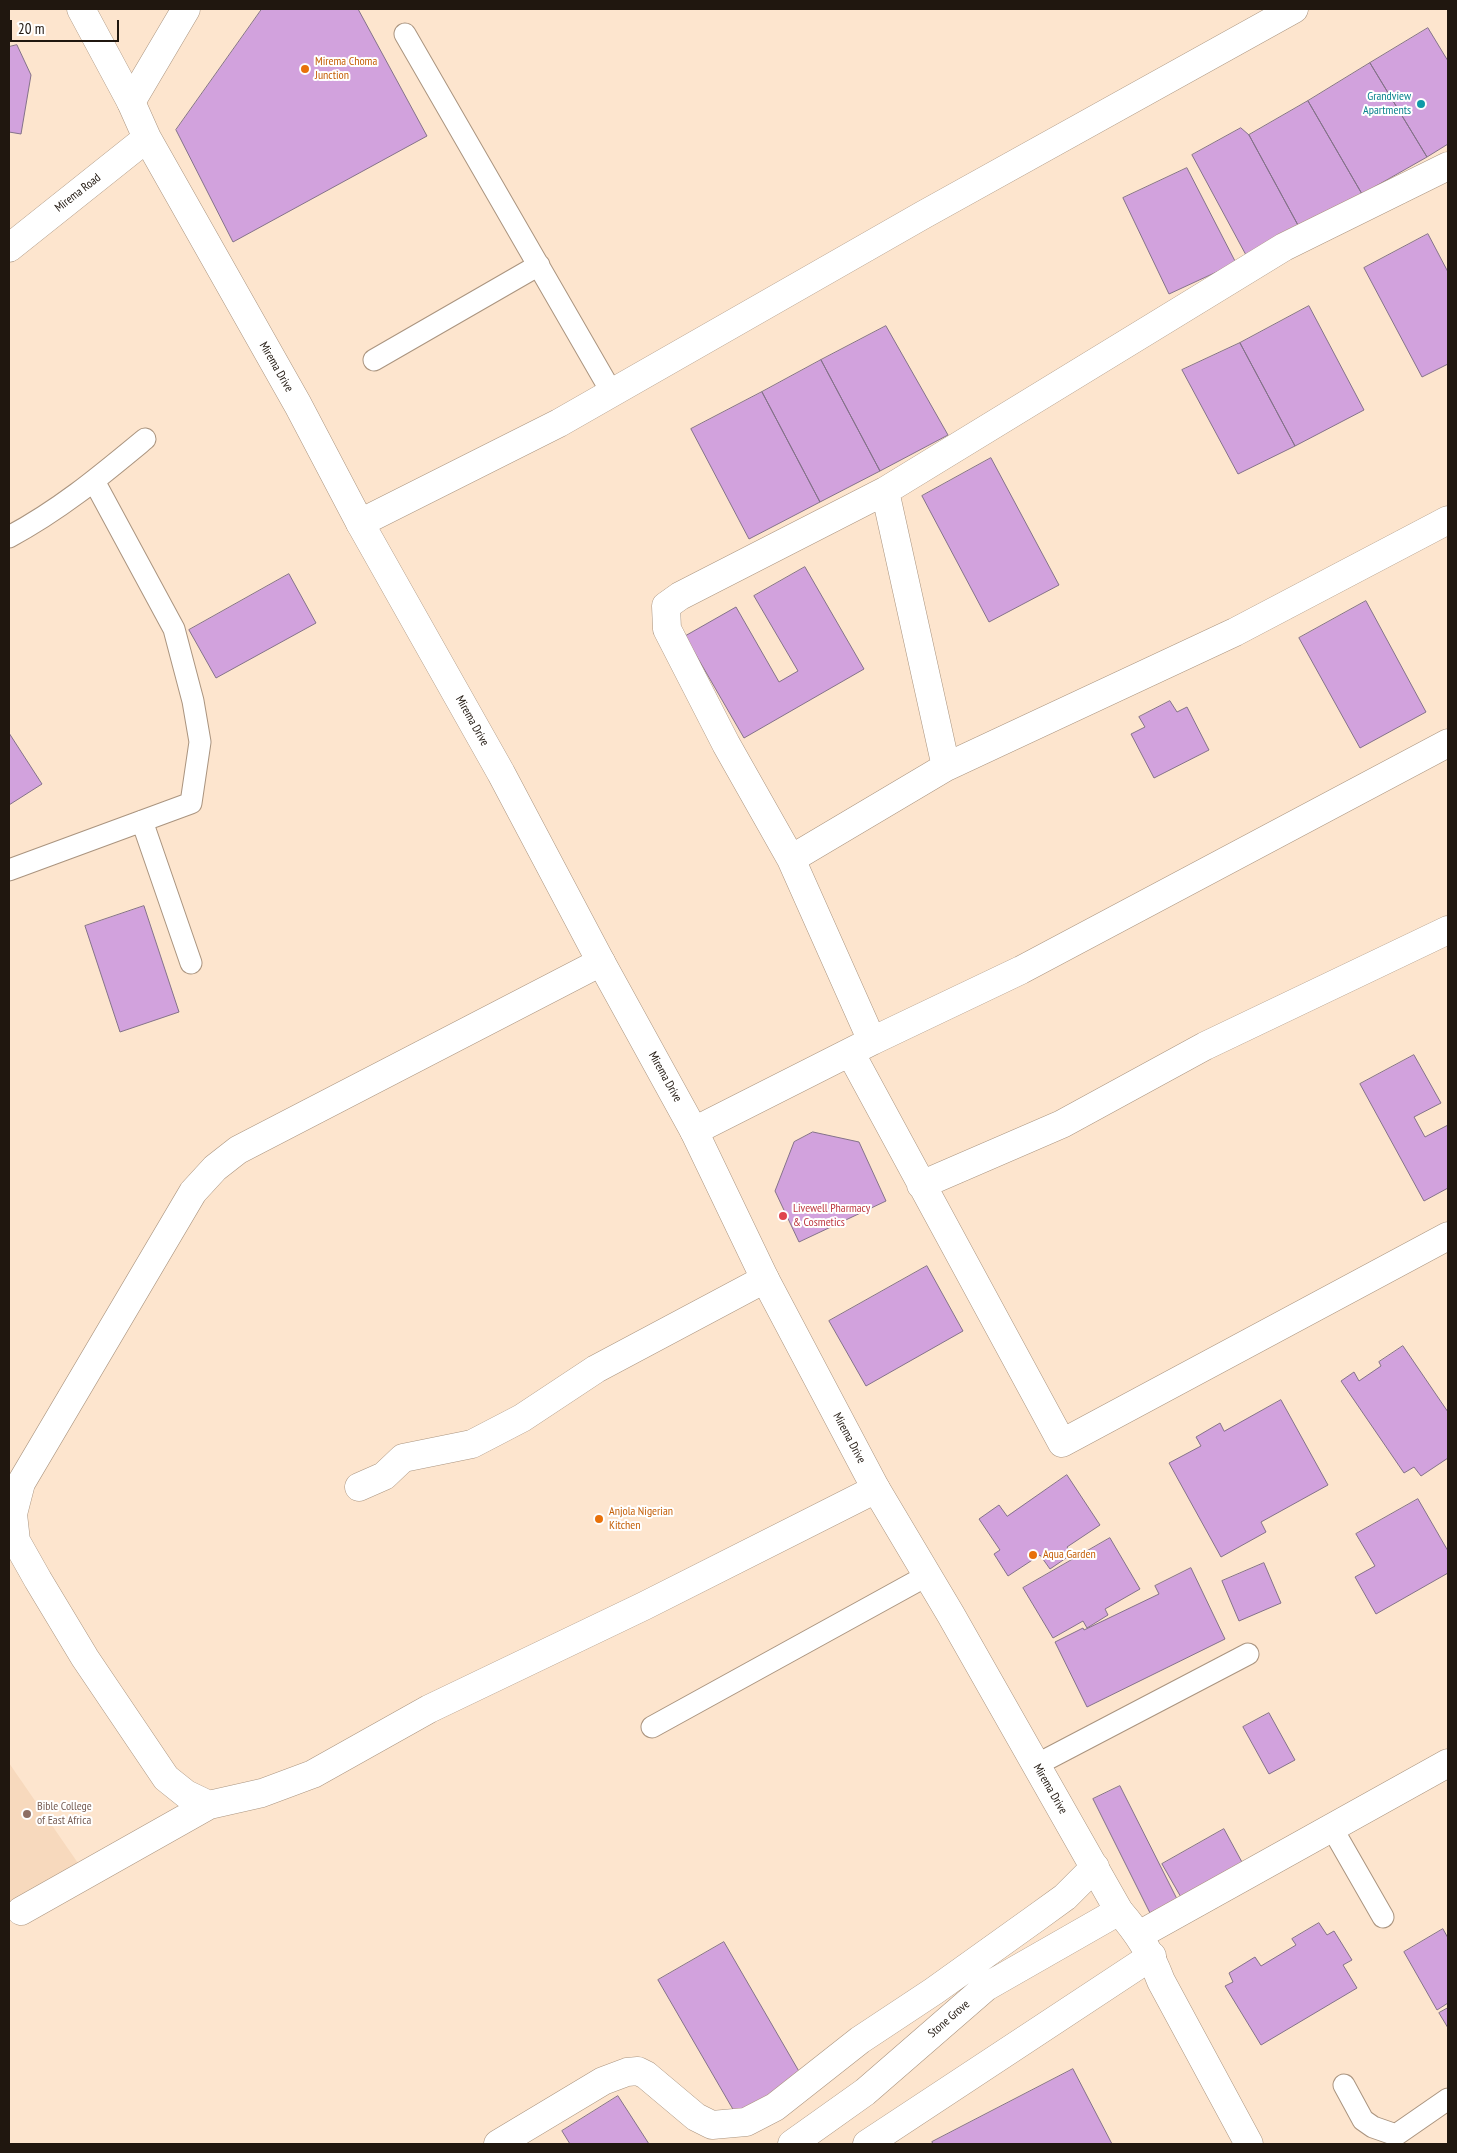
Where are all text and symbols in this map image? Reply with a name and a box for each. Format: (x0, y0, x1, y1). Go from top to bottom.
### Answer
scale bar (12, 10, 121, 42)
text: 20 m (18, 19, 44, 38)
place label: Mirema Choma Junction (315, 55, 377, 83)
marker: Mirema Choma Junction (299, 63, 311, 75)
place label: Grandview Apartments (1363, 90, 1411, 118)
marker: Grandview Apartments (1415, 98, 1427, 110)
street label: Mirema Road (52, 171, 104, 215)
street label: Mirema Drive (256, 339, 296, 395)
street label: Mirema Drive (452, 693, 492, 749)
street label: Mirema Drive (645, 1049, 685, 1105)
place label: Livewell Pharmacy & Cosmetics (793, 1202, 870, 1230)
marker: Livewell Pharmacy & Cosmetics (777, 1210, 789, 1222)
street label: Mirema Drive (830, 1410, 868, 1466)
place label: Anjola Nigerian Kitchen (609, 1505, 673, 1533)
marker: Anjola Nigerian Kitchen (593, 1513, 605, 1525)
place label: Aqua Garden (1043, 1548, 1096, 1562)
marker: Aqua Garden (1027, 1549, 1039, 1561)
street label: Mirema Drive (1030, 1761, 1070, 1817)
place label: Bible College of East Africa (37, 1800, 92, 1828)
marker: Bible College of East Africa (21, 1808, 33, 1820)
street label: Stone Grove (925, 1997, 973, 2041)

